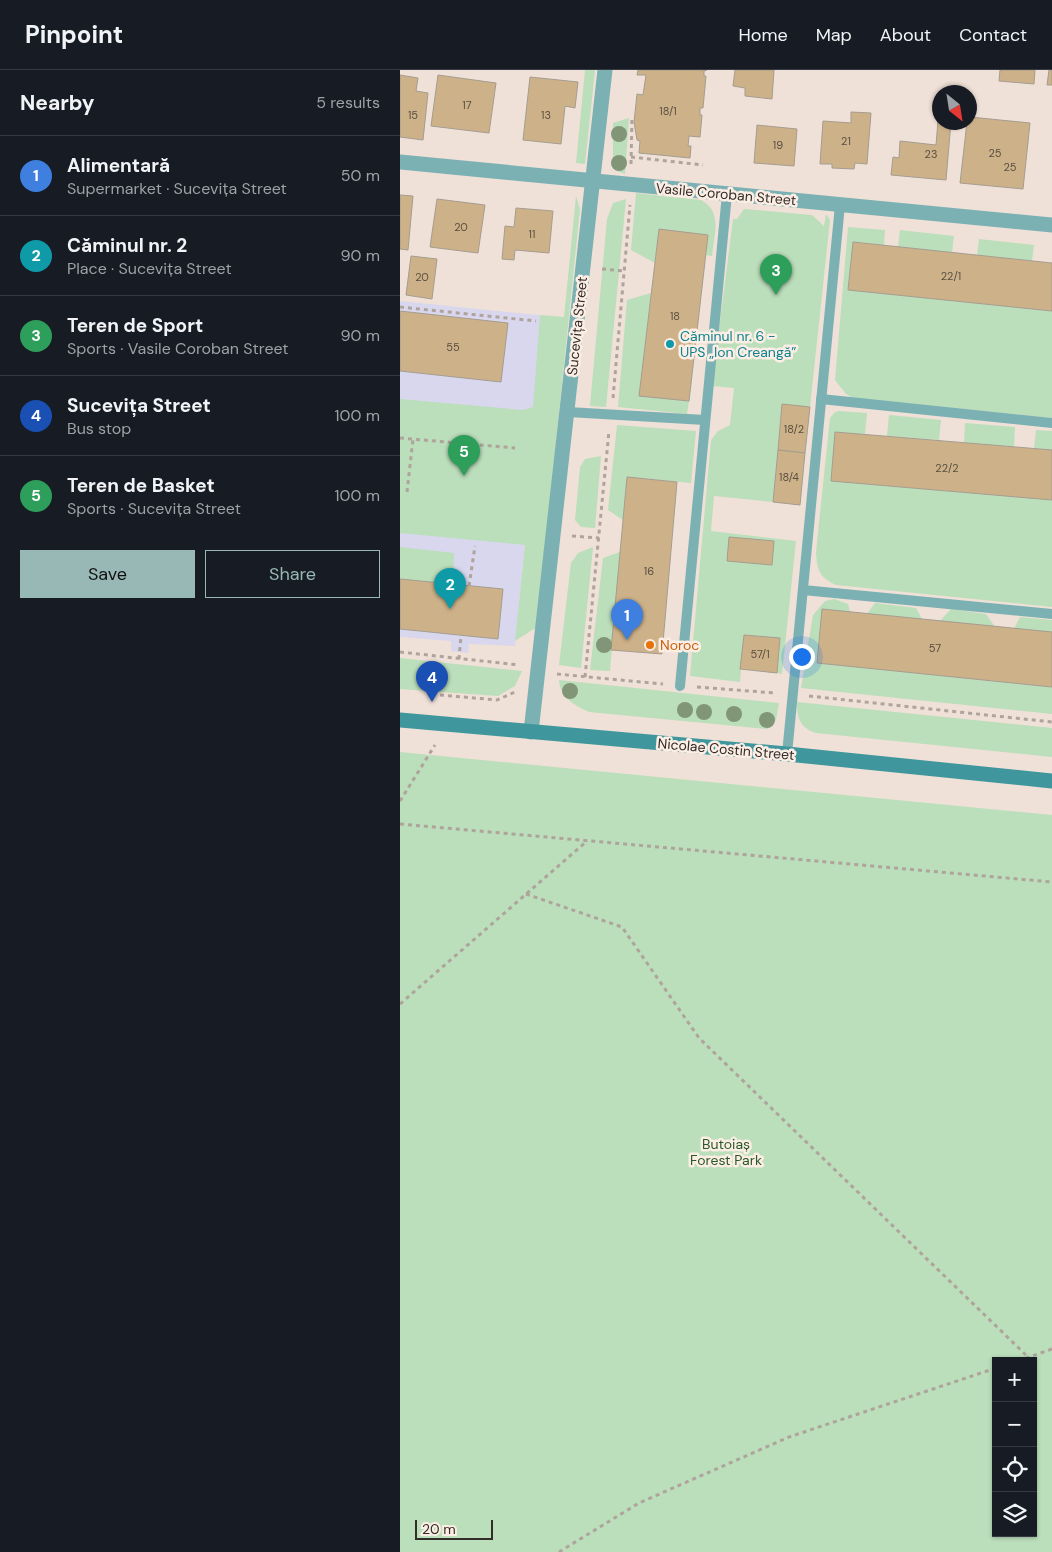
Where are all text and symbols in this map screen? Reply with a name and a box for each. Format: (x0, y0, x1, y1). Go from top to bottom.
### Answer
text: Pinpoint (25, 19, 123, 50)
text: Home (738, 23, 788, 47)
text: Map (816, 23, 852, 47)
text: About (880, 23, 931, 47)
text: Contact (959, 23, 1027, 47)
north arrow (932, 85, 977, 130)
text: Nearby (20, 89, 94, 117)
text: 5 results (316, 92, 380, 113)
house number: 17 (462, 98, 472, 112)
house number: 18/1 (659, 104, 677, 118)
house number: 15 (408, 108, 418, 122)
house number: 13 (541, 108, 551, 122)
house number: 21 (841, 134, 851, 148)
house number: 19 (773, 138, 783, 152)
house number: 25 (988, 146, 1002, 160)
house number: 23 (925, 147, 937, 161)
text: Alimentară (67, 153, 170, 178)
house number: 25 (1003, 160, 1017, 174)
text: 1 (33, 165, 39, 186)
text: 50 m (341, 165, 380, 186)
text: Supermarket · Sucevița Street (67, 178, 287, 199)
street label: Vasile Coroban Street (655, 179, 797, 209)
house number: 20 (454, 220, 468, 234)
house number: 11 (529, 227, 535, 241)
text: Căminul nr. 2 (67, 233, 187, 258)
text: 2 (31, 245, 41, 266)
text: 90 m (340, 245, 380, 266)
pin: 3 (760, 254, 792, 295)
text: Place · Sucevița Street (67, 258, 232, 279)
house number: 22/1 (941, 269, 961, 283)
house number: 20 (415, 270, 429, 284)
street label: Sucevița Street (563, 276, 591, 376)
house number: 18 (670, 309, 680, 323)
text: Teren de Sport (67, 313, 203, 338)
text: 3 (31, 325, 41, 346)
text: 90 m (340, 325, 380, 346)
place label: Căminul nr. 6 - UPS „Ion Creangă” (680, 327, 796, 361)
text: Sports · Vasile Coroban Street (67, 338, 289, 359)
marker: Căminul nr. 6 - UPS „Ion Creangă” (664, 338, 676, 350)
house number: 55 (446, 340, 460, 354)
text: Sucevița Street (67, 393, 211, 418)
text: 4 (31, 405, 41, 426)
text: 100 m (335, 405, 380, 426)
text: Bus stop (67, 418, 131, 439)
house number: 18/2 (784, 422, 804, 436)
pin: 5 (448, 435, 480, 476)
house number: 22/2 (935, 461, 959, 475)
house number: 18/4 (779, 470, 799, 484)
text: Teren de Basket (67, 473, 215, 498)
text: 5 (31, 485, 41, 506)
text: 100 m (335, 485, 380, 506)
text: Sports · Sucevița Street (67, 498, 241, 519)
button: Save (20, 550, 195, 598)
button: Share (205, 550, 380, 598)
house number: 16 (644, 564, 654, 578)
pin: 2 (434, 568, 466, 609)
pin: 1 (611, 599, 643, 640)
place label: Noroc (660, 636, 699, 654)
marker: Noroc (644, 639, 656, 651)
house number: 57 (929, 641, 941, 655)
your location (789, 644, 815, 670)
house number: 57/1 (750, 647, 770, 661)
pin: 4 (416, 661, 448, 702)
street label: Nicolae Costin Street (657, 734, 795, 764)
park label: Butoiaș Forest Park (690, 1135, 762, 1169)
map controls (992, 1357, 1037, 1537)
button: + (992, 1357, 1037, 1402)
button: − (992, 1402, 1037, 1447)
button: locate (992, 1447, 1037, 1492)
button: layers (992, 1492, 1037, 1537)
scale bar (415, 1517, 492, 1540)
text: 20 m (422, 1520, 456, 1538)

